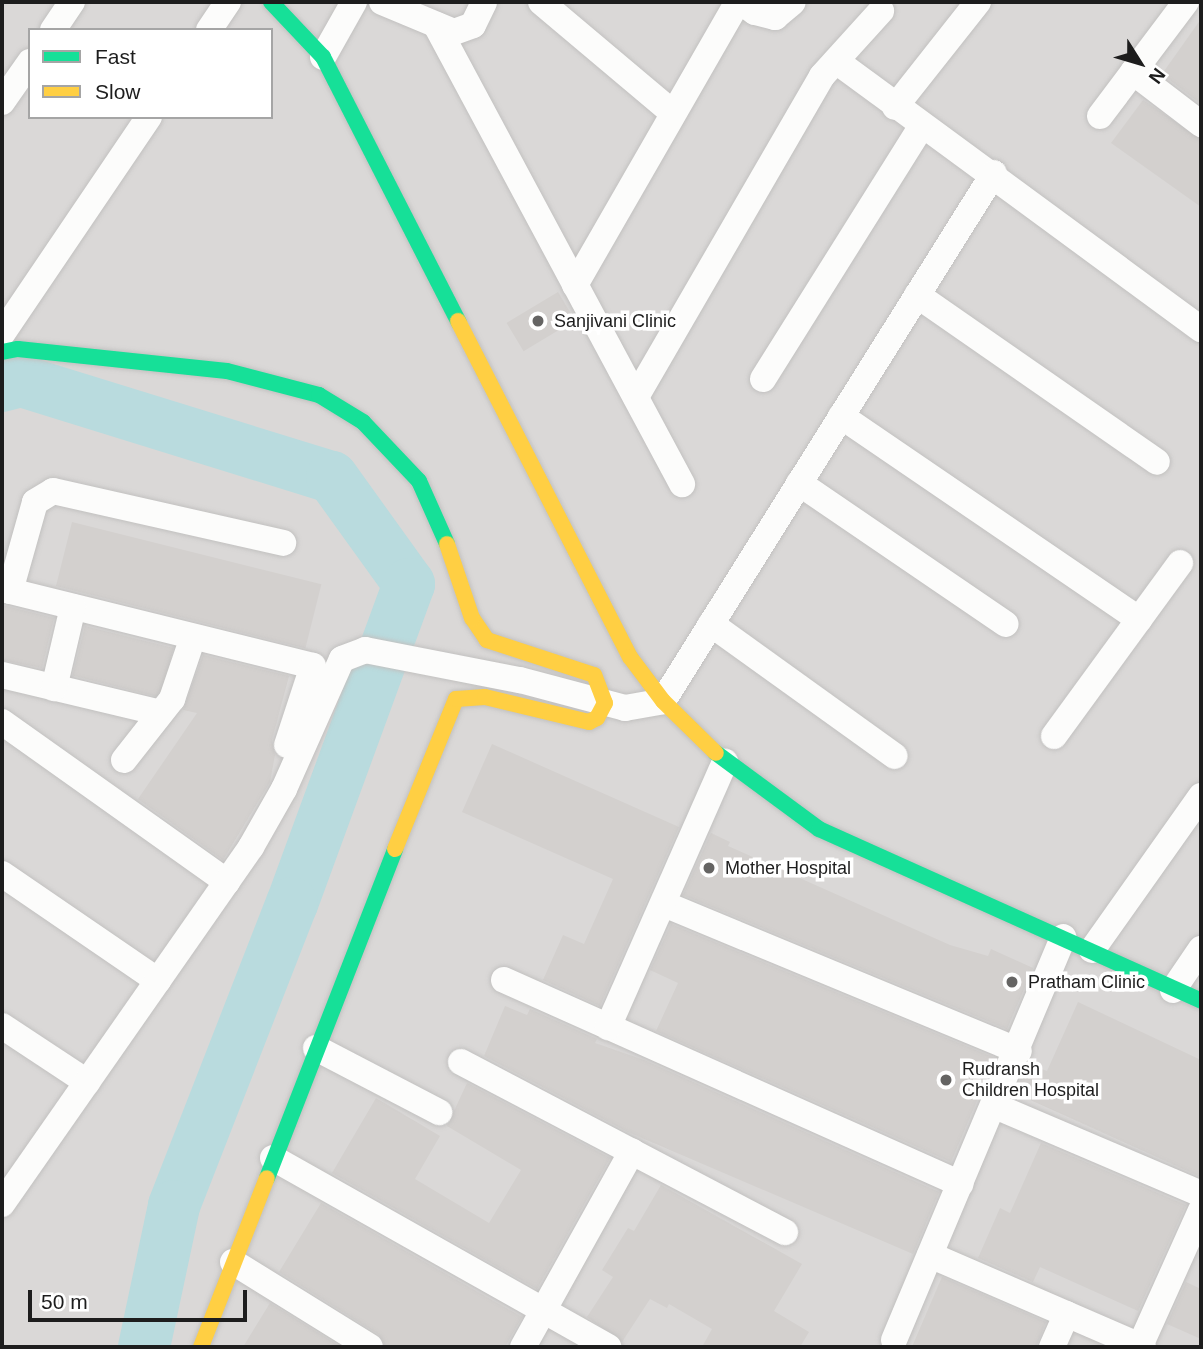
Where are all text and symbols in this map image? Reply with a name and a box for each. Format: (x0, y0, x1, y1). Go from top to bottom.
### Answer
legend (28, 28, 273, 119)
north arrow (1105, 28, 1175, 98)
text: Fast (95, 45, 136, 68)
text: N (1145, 64, 1170, 88)
text: Slow (95, 80, 141, 103)
place label: Sanjivani Clinic (554, 310, 676, 332)
marker: Sanjivani Clinic (528, 311, 548, 331)
place label: Mother Hospital (725, 857, 851, 879)
marker: Mother Hospital (699, 858, 719, 878)
place label: Pratham Clinic (1028, 971, 1145, 993)
marker: Pratham Clinic (1002, 972, 1022, 992)
place label: Rudransh Children Hospital (962, 1059, 1099, 1102)
marker: Rudransh Children Hospital (936, 1070, 956, 1090)
scale bar (32, 1276, 250, 1320)
text: 50 m (41, 1290, 88, 1313)

